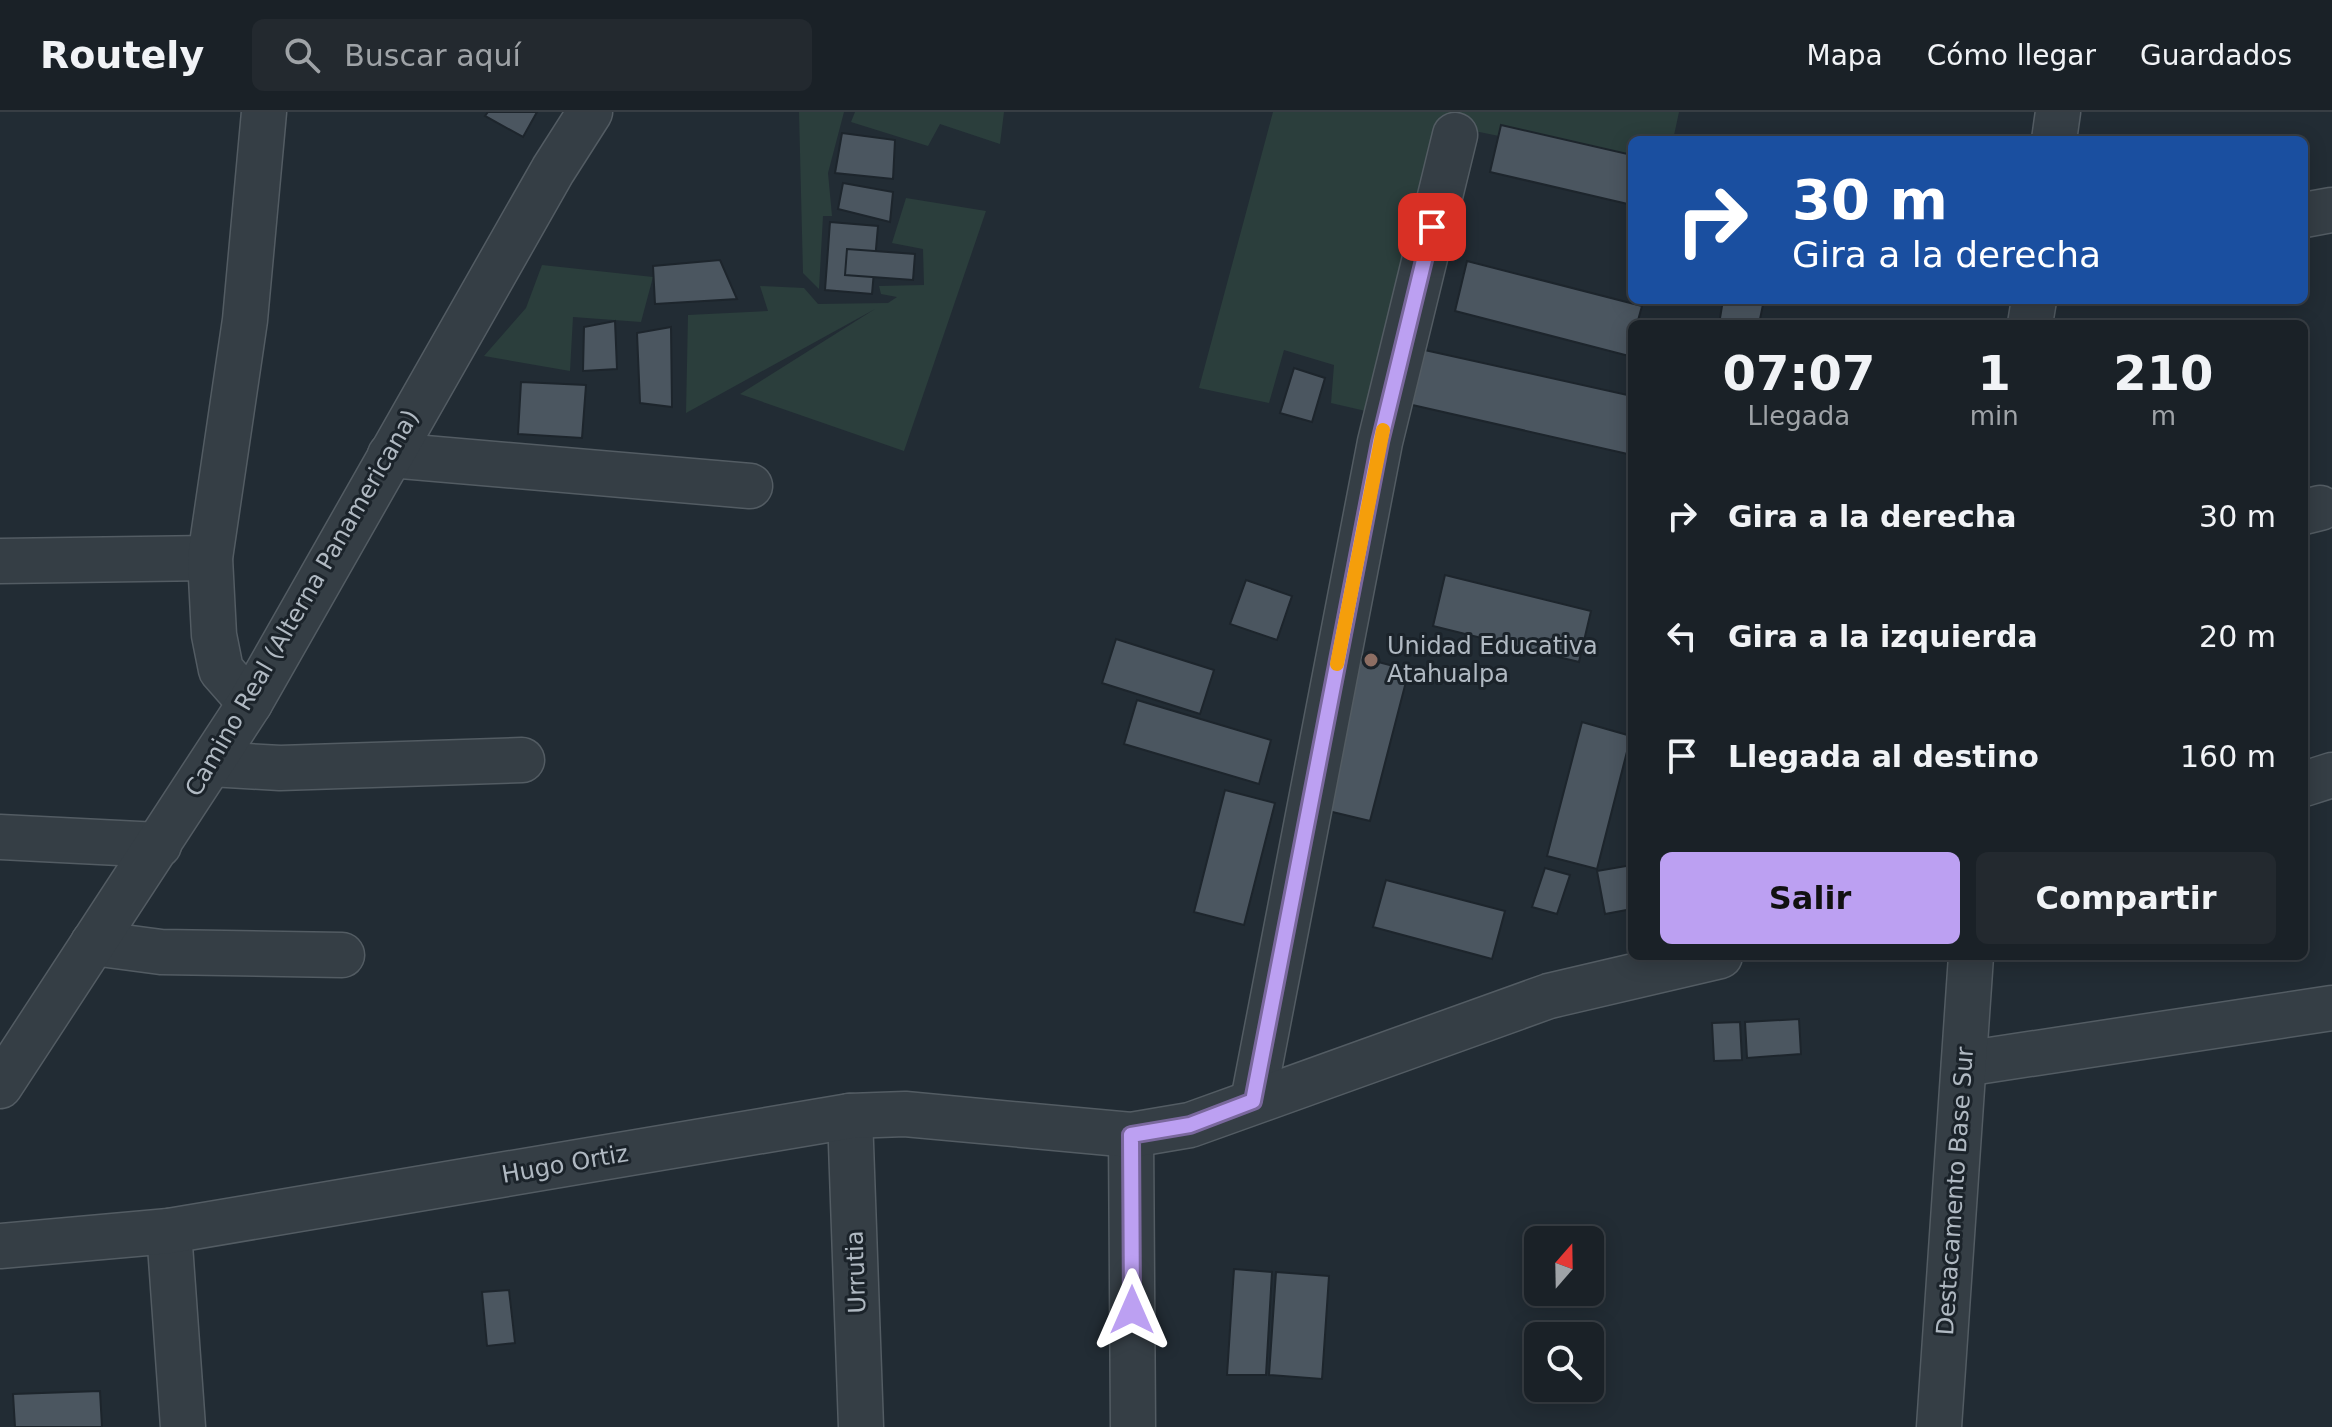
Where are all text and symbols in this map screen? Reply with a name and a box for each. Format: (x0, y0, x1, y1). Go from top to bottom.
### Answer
search box (252, 19, 812, 91)
text: Routely (40, 33, 204, 77)
icon: search (280, 33, 324, 77)
text: Buscar aquí (344, 38, 521, 73)
text: Mapa (1806, 39, 1883, 72)
text: Cómo llegar (1927, 39, 2096, 72)
text: Guardados (2140, 39, 2292, 72)
text: 30 m (1792, 167, 1948, 232)
icon: right (1660, 168, 1764, 272)
pin (1398, 193, 1466, 261)
icon: arrive (1410, 205, 1454, 249)
text: Gira a la derecha (1792, 234, 2101, 275)
text: 07:07 (1722, 345, 1875, 401)
text: 1 (1978, 345, 2011, 401)
text: 210 (2113, 345, 2213, 401)
text: Llegada (1748, 401, 1850, 431)
text: min (1970, 401, 2019, 431)
text: m (2151, 401, 2176, 431)
street label: Camino Real (Alterna Panamericana) (179, 405, 425, 801)
icon: right (1660, 494, 1704, 538)
text: Gira a la derecha (1728, 499, 2016, 534)
text: 30 m (2199, 499, 2276, 534)
icon: left (1660, 614, 1704, 658)
text: Gira a la izquierda (1728, 619, 2038, 654)
text: 20 m (2199, 619, 2276, 654)
place label: Unidad Educativa Atahualpa (1387, 632, 1598, 688)
marker: Unidad Educativa Atahualpa (1362, 651, 1380, 669)
icon: arrive (1660, 734, 1704, 778)
text: Llegada al destino (1728, 739, 2039, 774)
text: 160 m (2180, 739, 2276, 774)
button: Salir (1660, 852, 1960, 944)
button: Compartir (1976, 852, 2276, 944)
street label: Destacamento Base Sur (1931, 1046, 1979, 1336)
street label: Hugo Ortiz (499, 1139, 631, 1189)
north arrow (1524, 1226, 1604, 1306)
map controls (1524, 1226, 1604, 1402)
street label: Urrutia (841, 1230, 871, 1314)
position arrow (1090, 1268, 1174, 1352)
button: search (1524, 1322, 1604, 1402)

